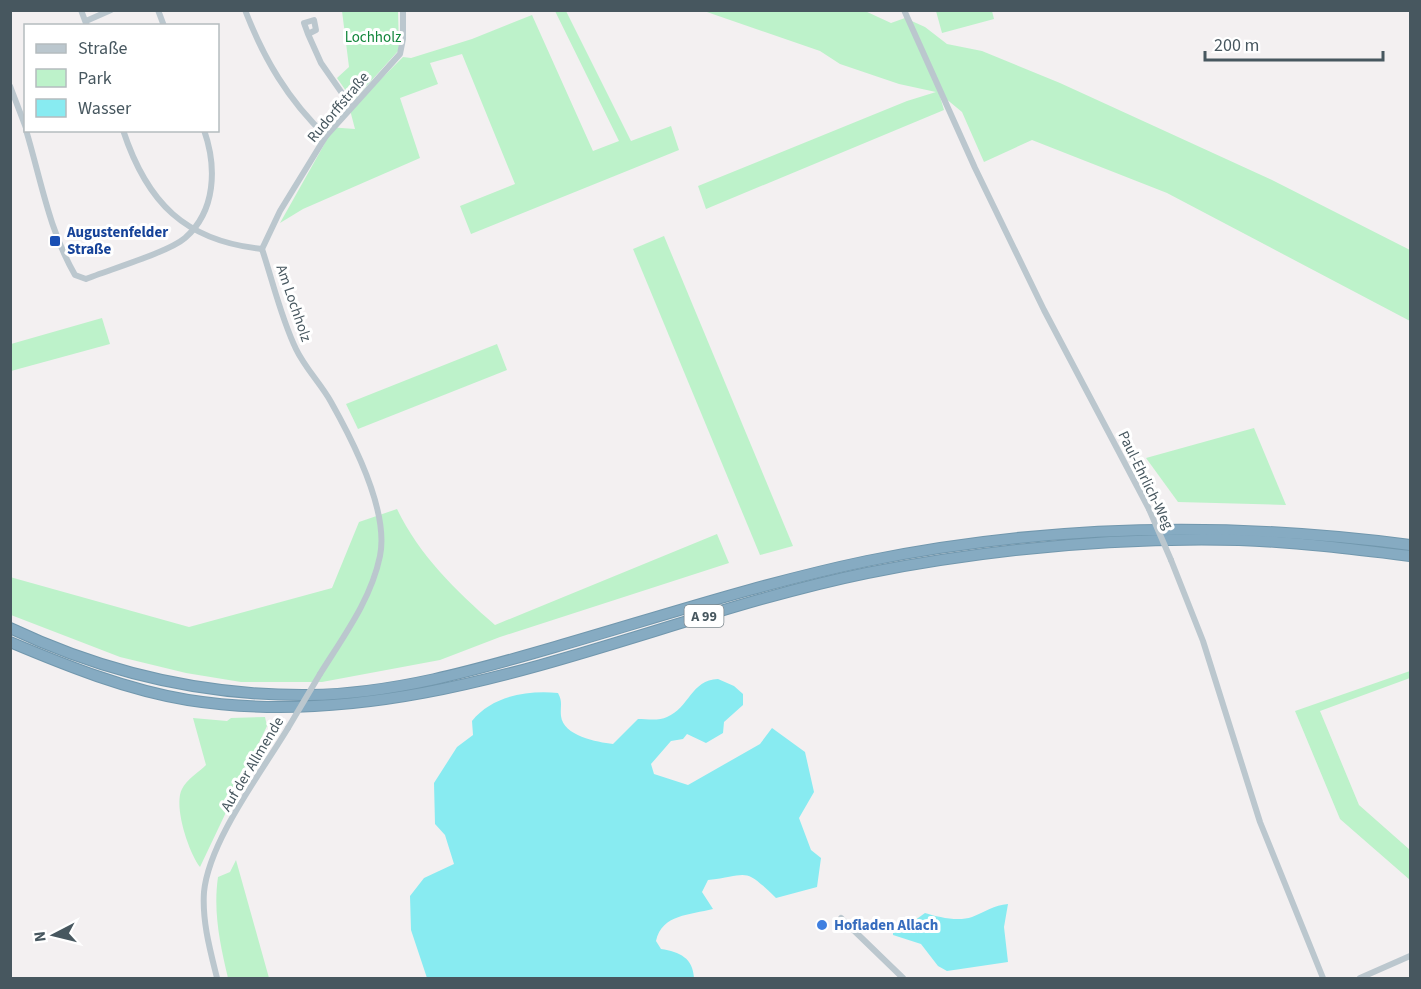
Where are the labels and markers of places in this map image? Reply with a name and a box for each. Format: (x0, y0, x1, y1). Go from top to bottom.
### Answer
place label: Augustenfelder Straße (66, 222, 168, 260)
marker: Augustenfelder Straße (48, 234, 62, 248)
place label: Hofladen Allach (834, 915, 938, 936)
marker: Hofladen Allach (815, 918, 829, 932)

